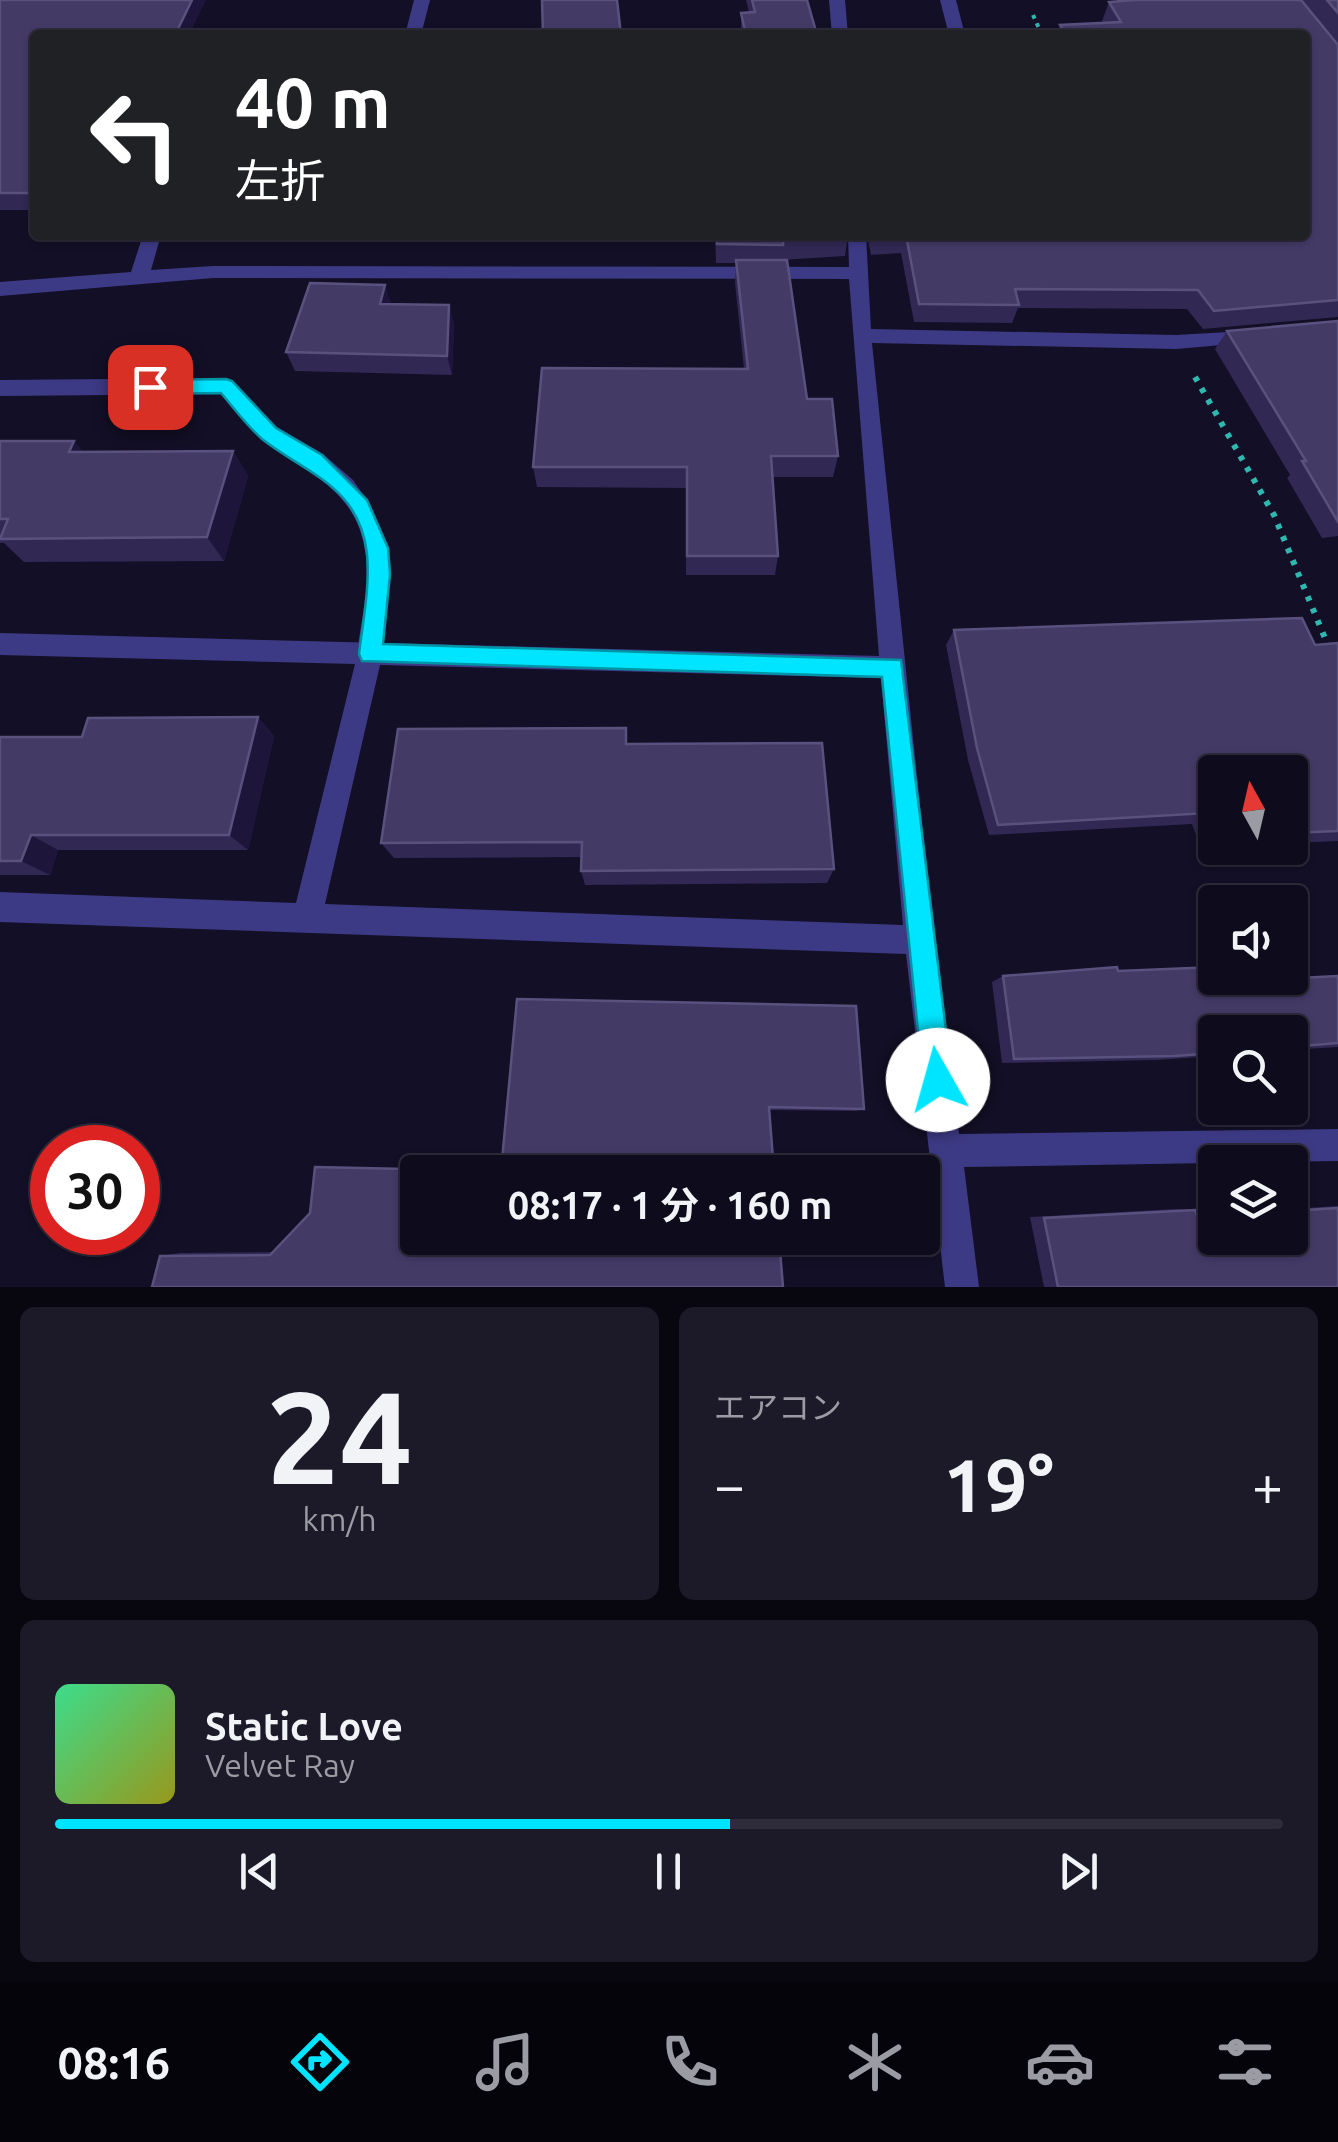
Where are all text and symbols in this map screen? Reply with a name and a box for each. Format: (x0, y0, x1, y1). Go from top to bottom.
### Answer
text: 40 m (235, 63, 391, 141)
icon: left (70, 70, 200, 200)
text: 左折 (235, 155, 325, 206)
pin (108, 345, 193, 430)
icon: arrive (123, 360, 178, 415)
north arrow (1198, 755, 1308, 865)
map controls (1198, 755, 1308, 1255)
button: sound (1198, 885, 1308, 995)
button: search (1198, 1015, 1308, 1125)
position arrow (886, 1028, 990, 1132)
speed limit sign: 30 (30, 1125, 160, 1255)
button: layers (1198, 1145, 1308, 1255)
text: 08:17 · 1 分 · 160 m (508, 1184, 832, 1226)
text: 24 (266, 1363, 413, 1509)
text: エアコン (714, 1389, 842, 1425)
text: 19° (943, 1442, 1054, 1526)
text: − (714, 1454, 745, 1515)
text: + (1252, 1454, 1283, 1515)
text: km/h (303, 1501, 376, 1537)
text: Static Love (205, 1705, 403, 1747)
text: Velvet Ray (205, 1747, 355, 1783)
icon: previous (232, 1844, 287, 1899)
icon: pause (641, 1844, 696, 1899)
icon: next (1051, 1844, 1106, 1899)
icon: directions (285, 2027, 355, 2097)
icon: music (470, 2027, 540, 2097)
icon: phone (655, 2027, 725, 2097)
icon: climate (840, 2027, 910, 2097)
icon: car (1025, 2027, 1095, 2097)
icon: filters (1210, 2027, 1280, 2097)
text: 08:16 (58, 2037, 170, 2088)

